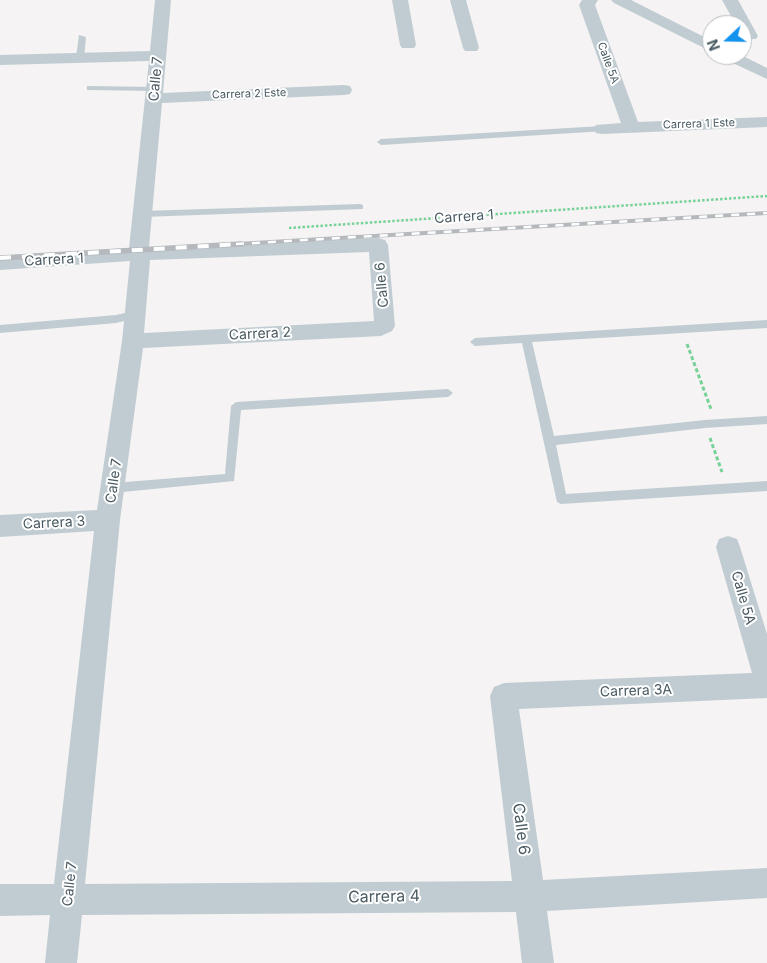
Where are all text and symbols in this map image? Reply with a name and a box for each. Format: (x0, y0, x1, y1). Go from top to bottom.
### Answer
north arrow (702, 15, 752, 65)
text: N (704, 37, 723, 53)
street label: Calle 5A (594, 40, 622, 86)
street label: Calle 7 (146, 56, 166, 102)
street label: Carrera 2 Este (212, 86, 286, 102)
street label: Carrera 1 Este (663, 116, 735, 132)
street label: Carrera 1 (434, 207, 494, 227)
street label: Carrera 1 (24, 250, 84, 270)
street label: Calle 6 (372, 262, 392, 308)
street label: Carrera 2 (228, 324, 292, 344)
street label: Calle 7 (103, 458, 125, 504)
street label: Carrera 3 (22, 513, 86, 533)
street label: Calle 5A (727, 569, 759, 627)
street label: Carrera 3A (600, 681, 672, 701)
street label: Calle 6 (508, 802, 534, 856)
street label: Calle 7 (59, 861, 81, 907)
street label: Carrera 4 (348, 887, 420, 907)

